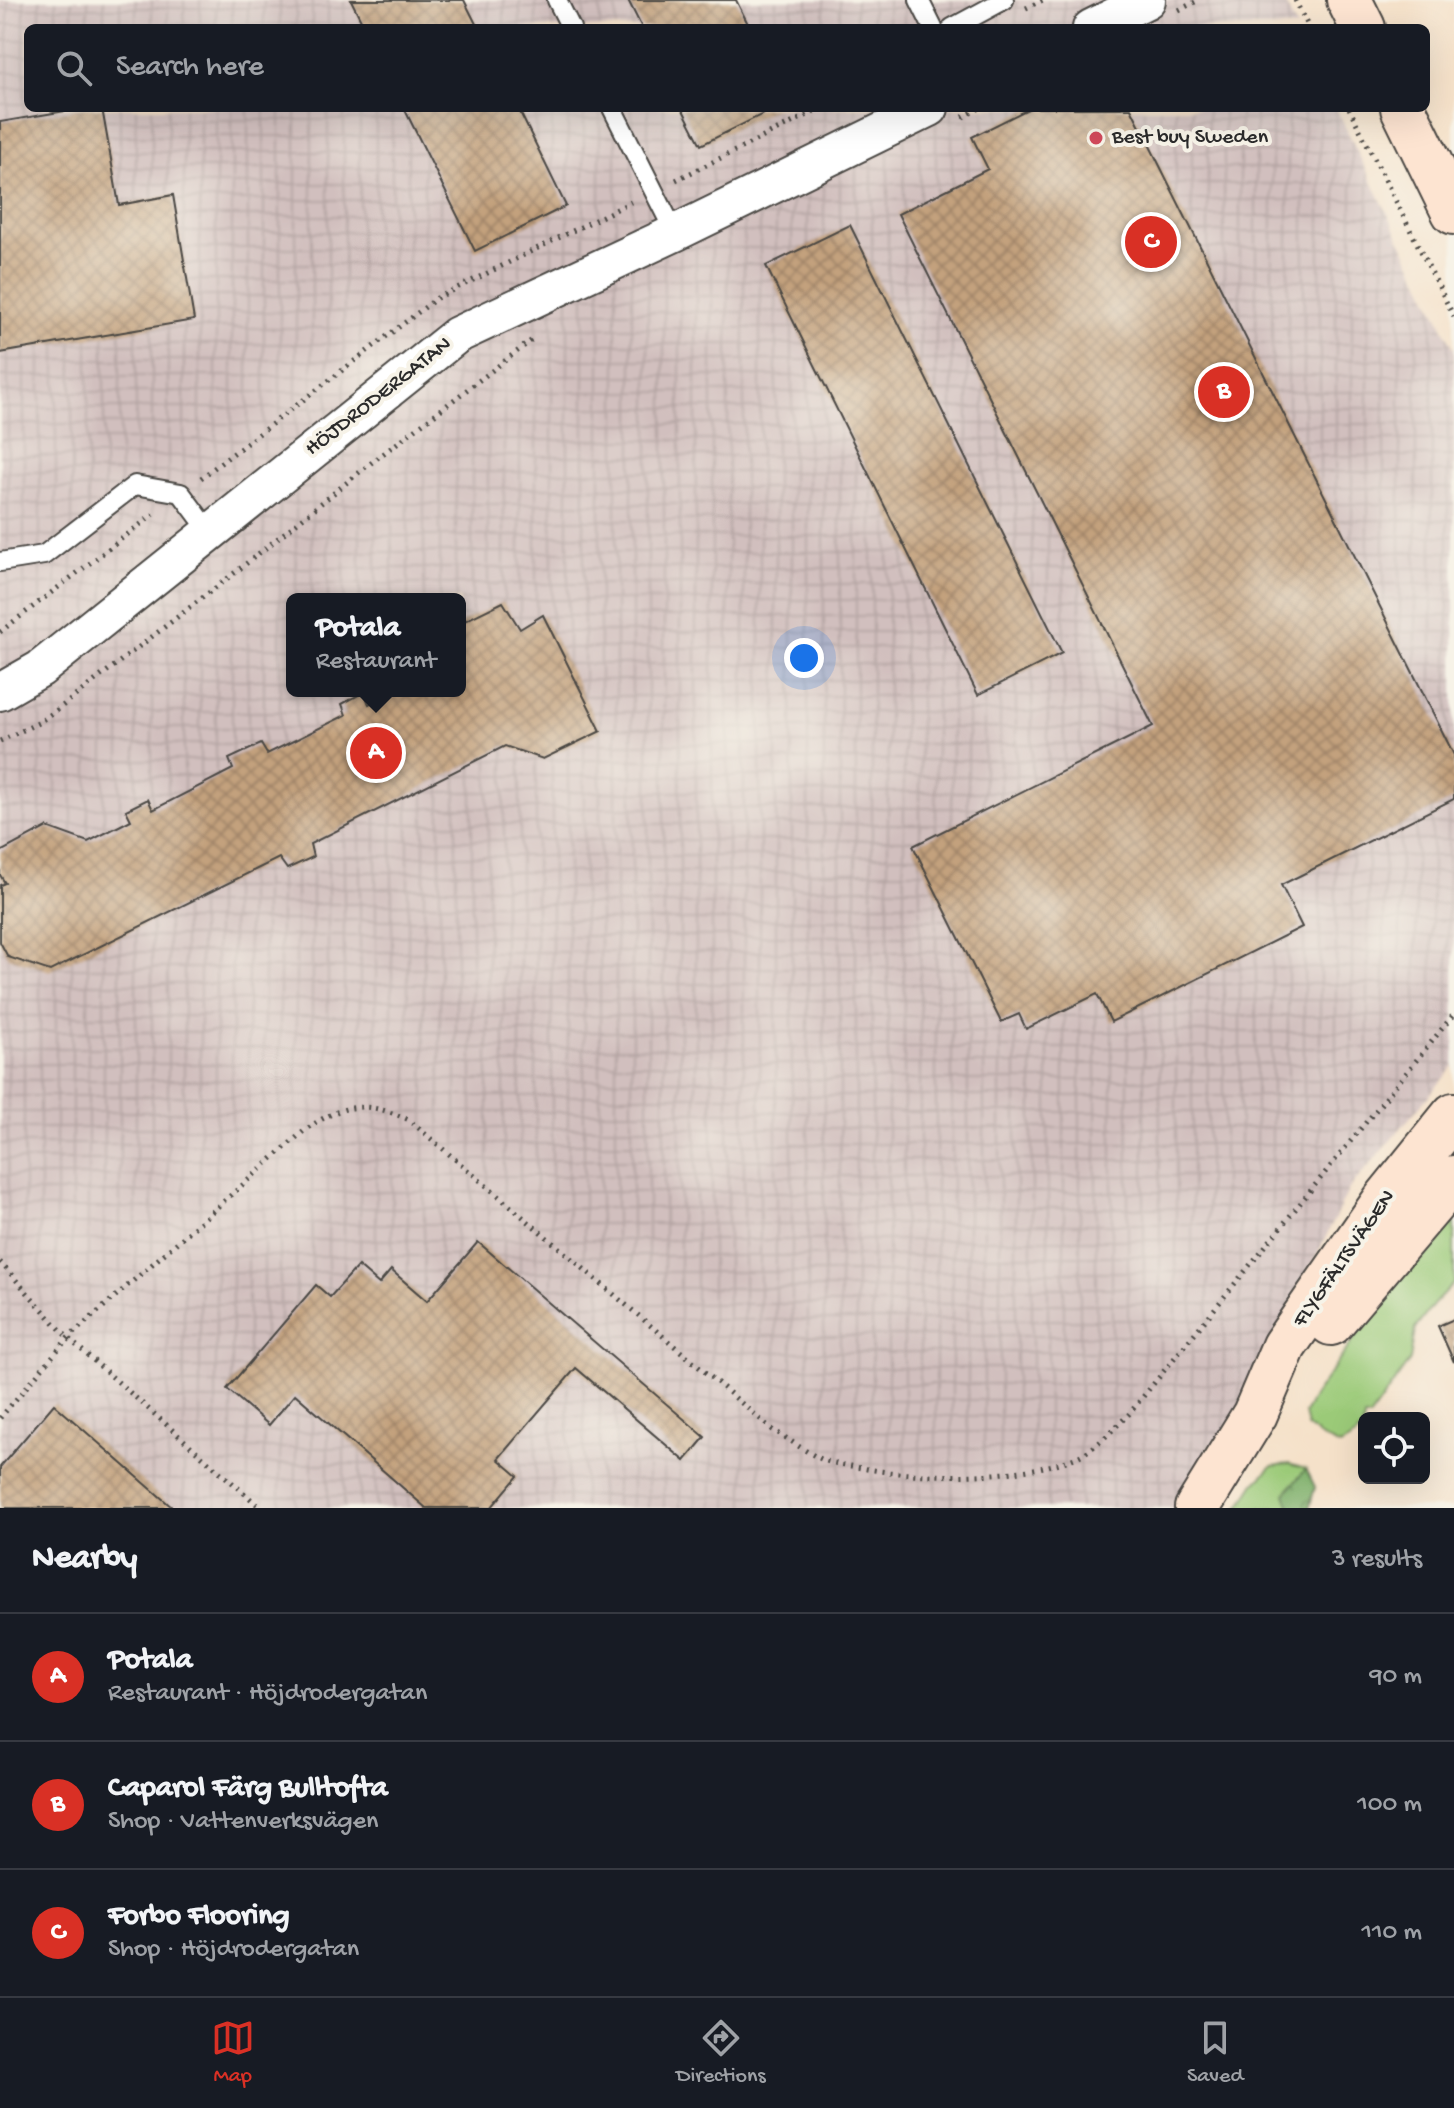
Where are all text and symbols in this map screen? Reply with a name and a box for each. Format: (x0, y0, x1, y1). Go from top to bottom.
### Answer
search box (24, 24, 1430, 112)
icon: search (52, 46, 96, 90)
text: Search here (116, 51, 264, 86)
place label: Best buy Sweden (1111, 125, 1269, 151)
marker: Best buy Sweden (1087, 129, 1105, 147)
pin: C (1125, 212, 1177, 272)
street label: HÖJDRODERGATAN (301, 332, 457, 462)
pin: B (1198, 362, 1250, 422)
popup (286, 593, 466, 697)
text: Potala (316, 612, 400, 647)
your location (784, 638, 824, 678)
text: Restaurant (316, 647, 436, 678)
pin: A (350, 723, 402, 783)
street label: FLYGFÄLTSVÄGEN (1287, 1185, 1402, 1333)
map controls (1358, 1412, 1430, 1484)
button: locate (1358, 1412, 1430, 1484)
text: Nearby (32, 1540, 137, 1580)
text: 3 results (1332, 1545, 1422, 1576)
text: Potala (108, 1644, 192, 1679)
text: A (50, 1662, 66, 1693)
text: 90 m (1370, 1662, 1422, 1693)
text: Restaurant · Höjdrodergatan (108, 1679, 427, 1710)
text: Caparol Färg Bulltofta (108, 1772, 388, 1807)
text: B (51, 1790, 65, 1821)
text: 100 m (1357, 1790, 1422, 1821)
text: Shop · Vattenverksvägen (108, 1807, 378, 1838)
text: Forbo Flooring (108, 1900, 290, 1935)
text: C (51, 1918, 65, 1949)
text: 110 m (1362, 1918, 1422, 1949)
text: Shop · Höjdrodergatan (108, 1935, 359, 1966)
tab: Map (211, 2016, 255, 2090)
tab: Directions (676, 2016, 766, 2090)
tab: Saved (1187, 2016, 1243, 2090)

